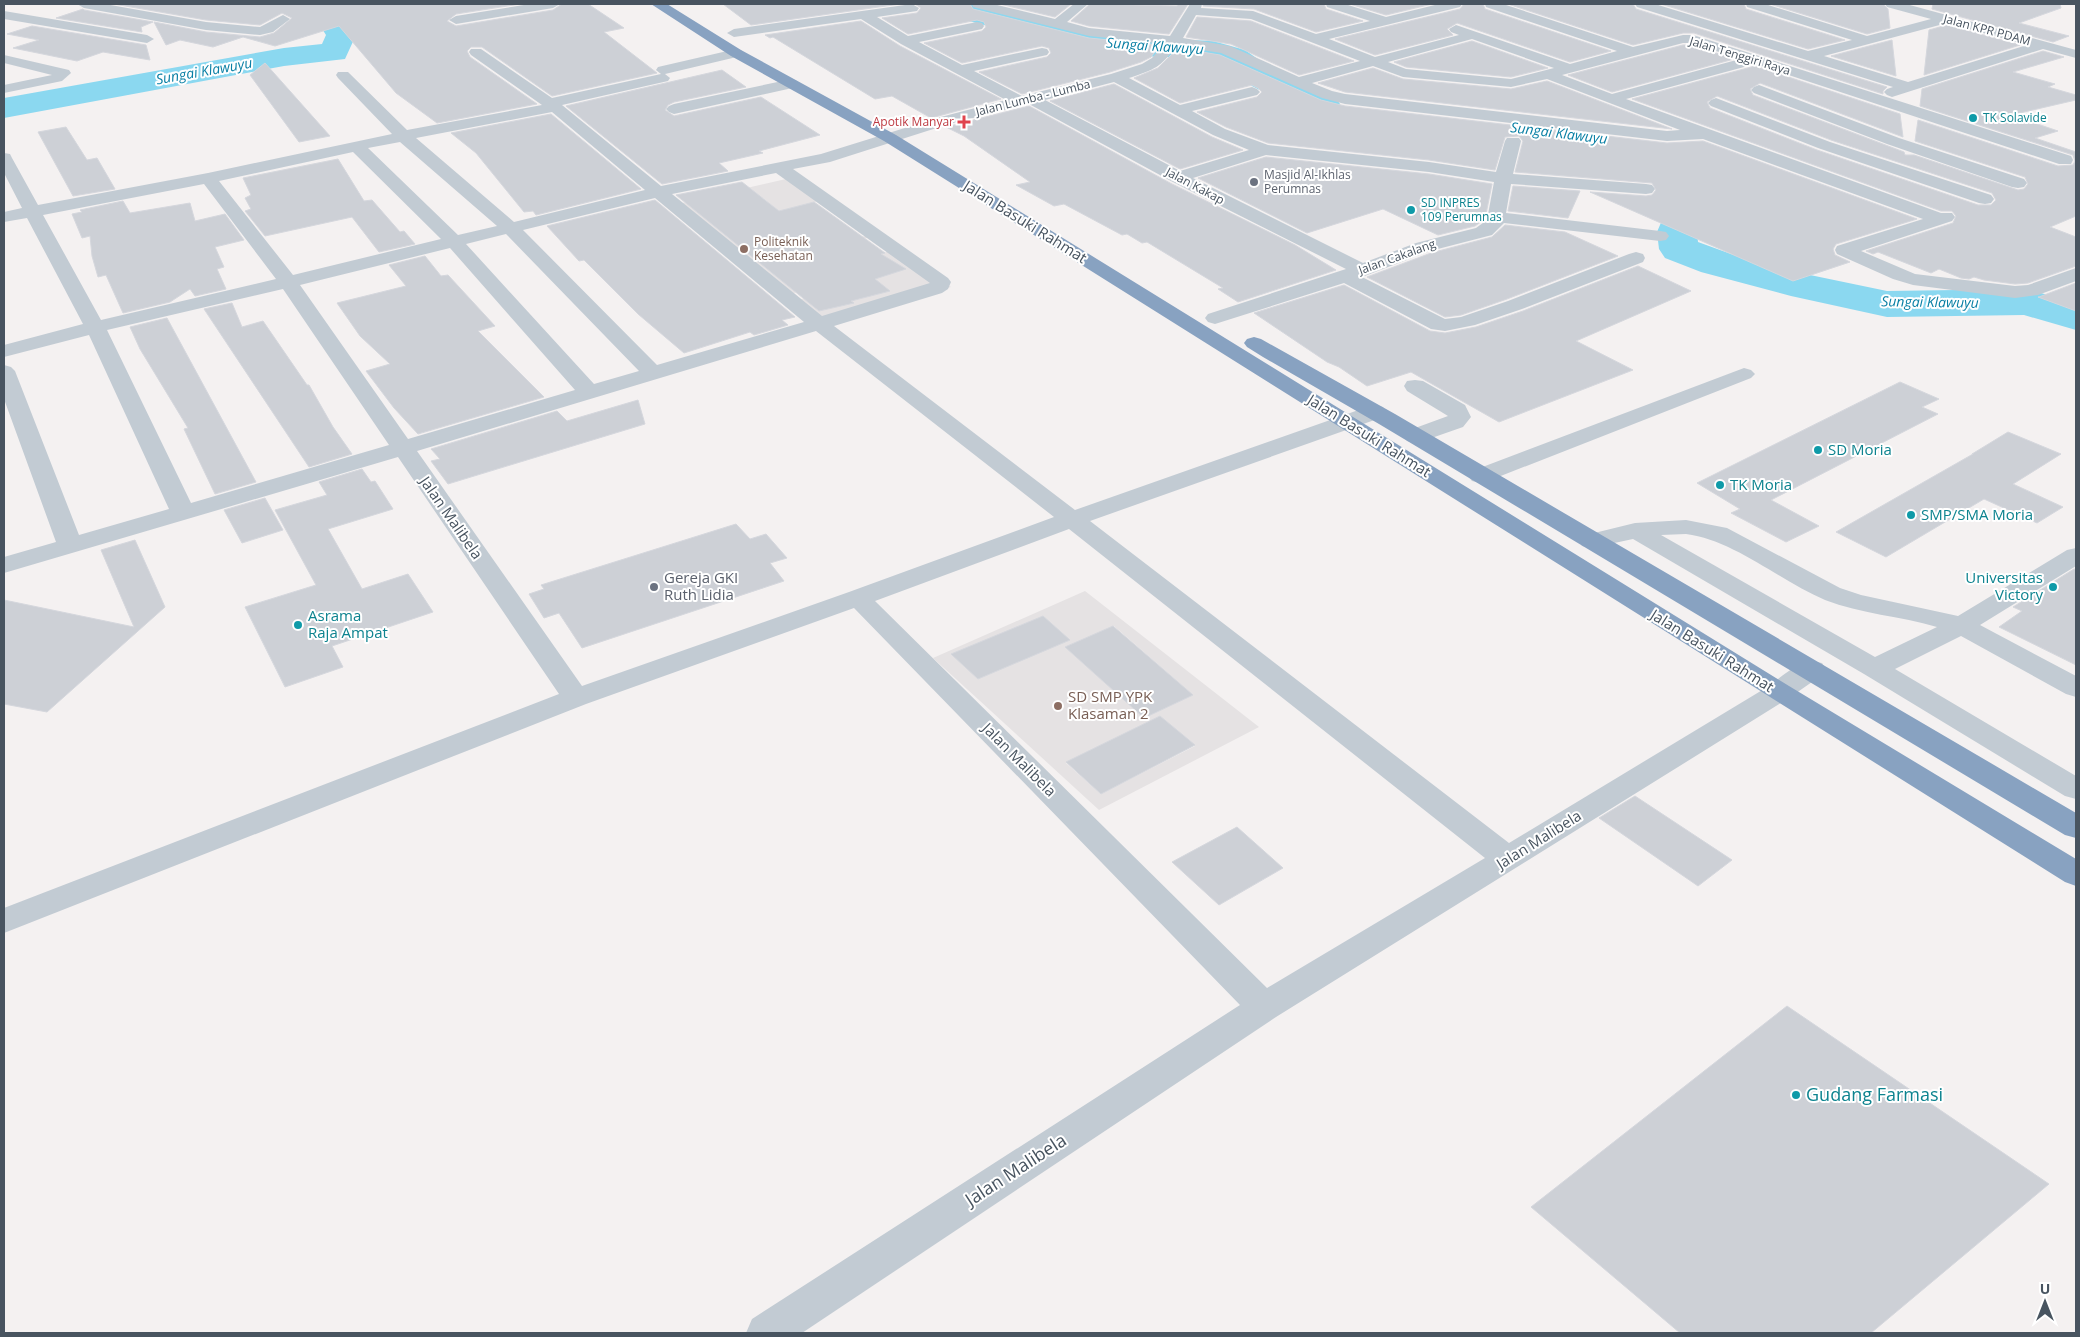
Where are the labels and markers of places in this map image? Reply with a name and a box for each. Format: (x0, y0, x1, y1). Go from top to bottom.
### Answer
place label: TK Solavide (1983, 109, 2047, 126)
marker: TK Solavide (1967, 112, 1979, 124)
place label: Apotik Manyar (873, 113, 954, 130)
marker: Apotik Manyar (958, 116, 970, 128)
place label: Masjid Al-Ikhlas Perumnas (1264, 166, 1351, 197)
marker: Masjid Al-Ikhlas Perumnas (1248, 176, 1260, 188)
place label: SD INPRES 109 Perumnas (1421, 194, 1502, 225)
marker: SD INPRES 109 Perumnas (1405, 204, 1417, 216)
place label: Politeknik Kesehatan (754, 233, 813, 264)
marker: Politeknik Kesehatan (738, 243, 750, 255)
place label: SD Moria (1828, 439, 1892, 459)
marker: SD Moria (1812, 444, 1824, 456)
place label: TK Moria (1730, 474, 1792, 494)
marker: TK Moria (1714, 479, 1726, 491)
place label: SMP/SMA Moria (1921, 504, 2033, 524)
marker: SMP/SMA Moria (1905, 509, 1917, 521)
place label: Gereja GKI Ruth Lidia (664, 567, 738, 604)
place label: Universitas Victory (1965, 567, 2043, 604)
marker: Gereja GKI Ruth Lidia (648, 581, 660, 593)
marker: Universitas Victory (2047, 581, 2059, 593)
place label: Asrama Raja Ampat (308, 605, 388, 642)
marker: Asrama Raja Ampat (292, 619, 304, 631)
place label: SD SMP YPK Klasaman 2 (1068, 686, 1153, 723)
marker: SD SMP YPK Klasaman 2 (1052, 700, 1064, 712)
place label: Gudang Farmasi (1806, 1082, 1943, 1106)
marker: Gudang Farmasi (1790, 1089, 1802, 1101)

